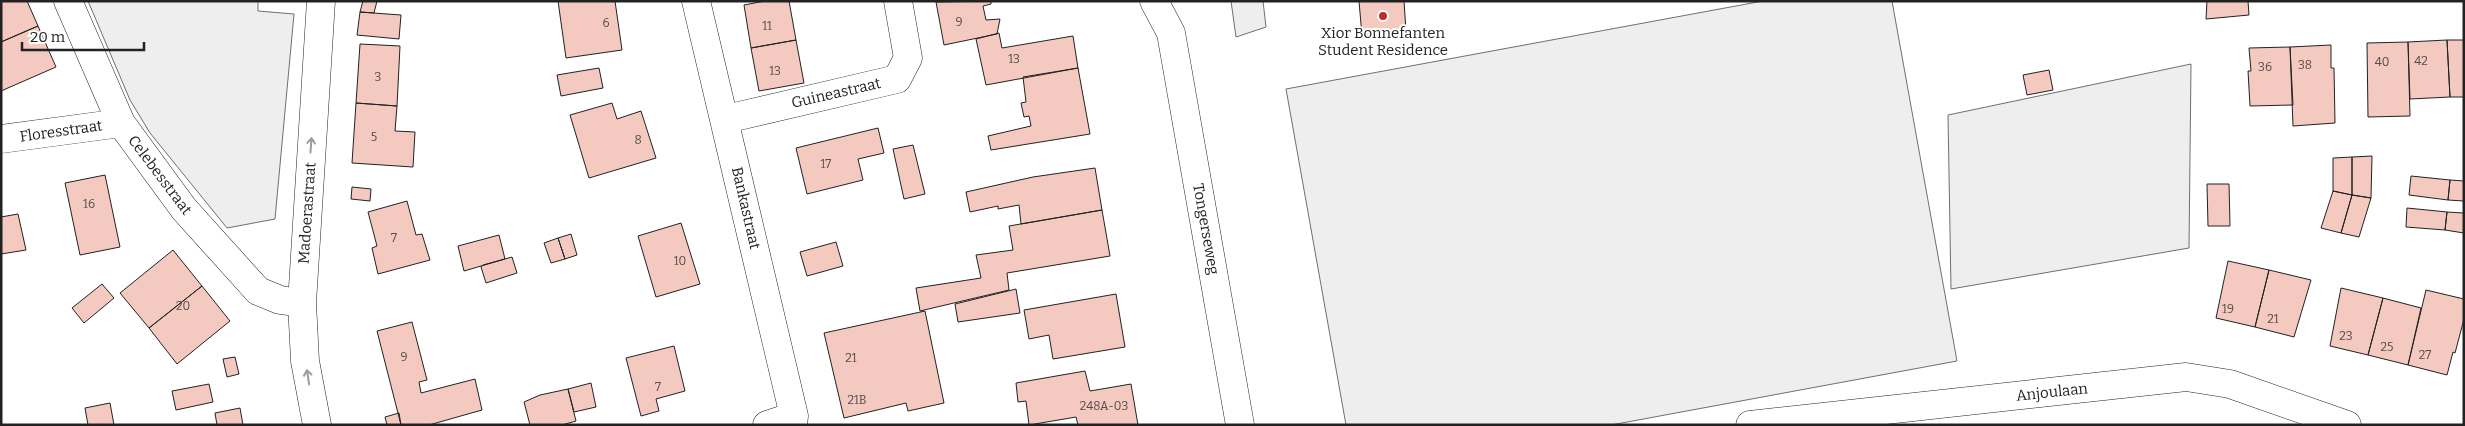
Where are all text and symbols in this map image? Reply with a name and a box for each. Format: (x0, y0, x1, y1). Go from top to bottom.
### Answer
marker: Xior Bonnefanten Student Residence (1377, 10, 1389, 22)
house number: 9 (955, 15, 963, 29)
house number: 6 (602, 16, 610, 30)
house number: 11 (762, 19, 772, 33)
scale bar (22, 20, 145, 52)
place label: Xior Bonnefanten Student Residence (1318, 24, 1448, 59)
text: 20 m (30, 28, 66, 46)
house number: 13 (1008, 52, 1020, 66)
house number: 42 (2414, 54, 2428, 68)
house number: 40 (2375, 55, 2389, 69)
house number: 38 (2298, 58, 2312, 72)
house number: 36 (2258, 60, 2272, 74)
house number: 13 (769, 64, 781, 78)
house number: 3 (375, 70, 382, 84)
street label: Guineastraat (790, 74, 883, 112)
street label: Floresstraat (18, 116, 104, 146)
house number: 5 (371, 130, 377, 144)
street label: Celebesstraat (124, 132, 196, 219)
house number: 8 (634, 133, 642, 147)
one-way arrow (307, 137, 316, 153)
house number: 17 (821, 157, 831, 171)
street label: Madoerastraat (294, 161, 320, 265)
street label: Bankastraat (728, 165, 764, 251)
street label: Tongerseweg (1189, 182, 1223, 276)
house number: 16 (83, 197, 95, 211)
house number: 7 (391, 231, 397, 245)
house number: 10 (674, 254, 686, 268)
house number: 20 (176, 299, 190, 313)
house number: 19 (2222, 302, 2234, 316)
house number: 21 (2267, 312, 2279, 326)
house number: 23 (2339, 329, 2353, 343)
house number: 25 (2381, 340, 2393, 354)
house number: 27 (2419, 348, 2431, 362)
house number: 9 (400, 350, 408, 364)
house number: 21 (845, 351, 857, 365)
one-way arrow (302, 369, 312, 385)
street label: Anjoulaan (2015, 379, 2089, 405)
house number: 7 (655, 380, 661, 394)
house number: 21B (847, 393, 867, 407)
house number: 248A-03 (1080, 399, 1128, 413)

